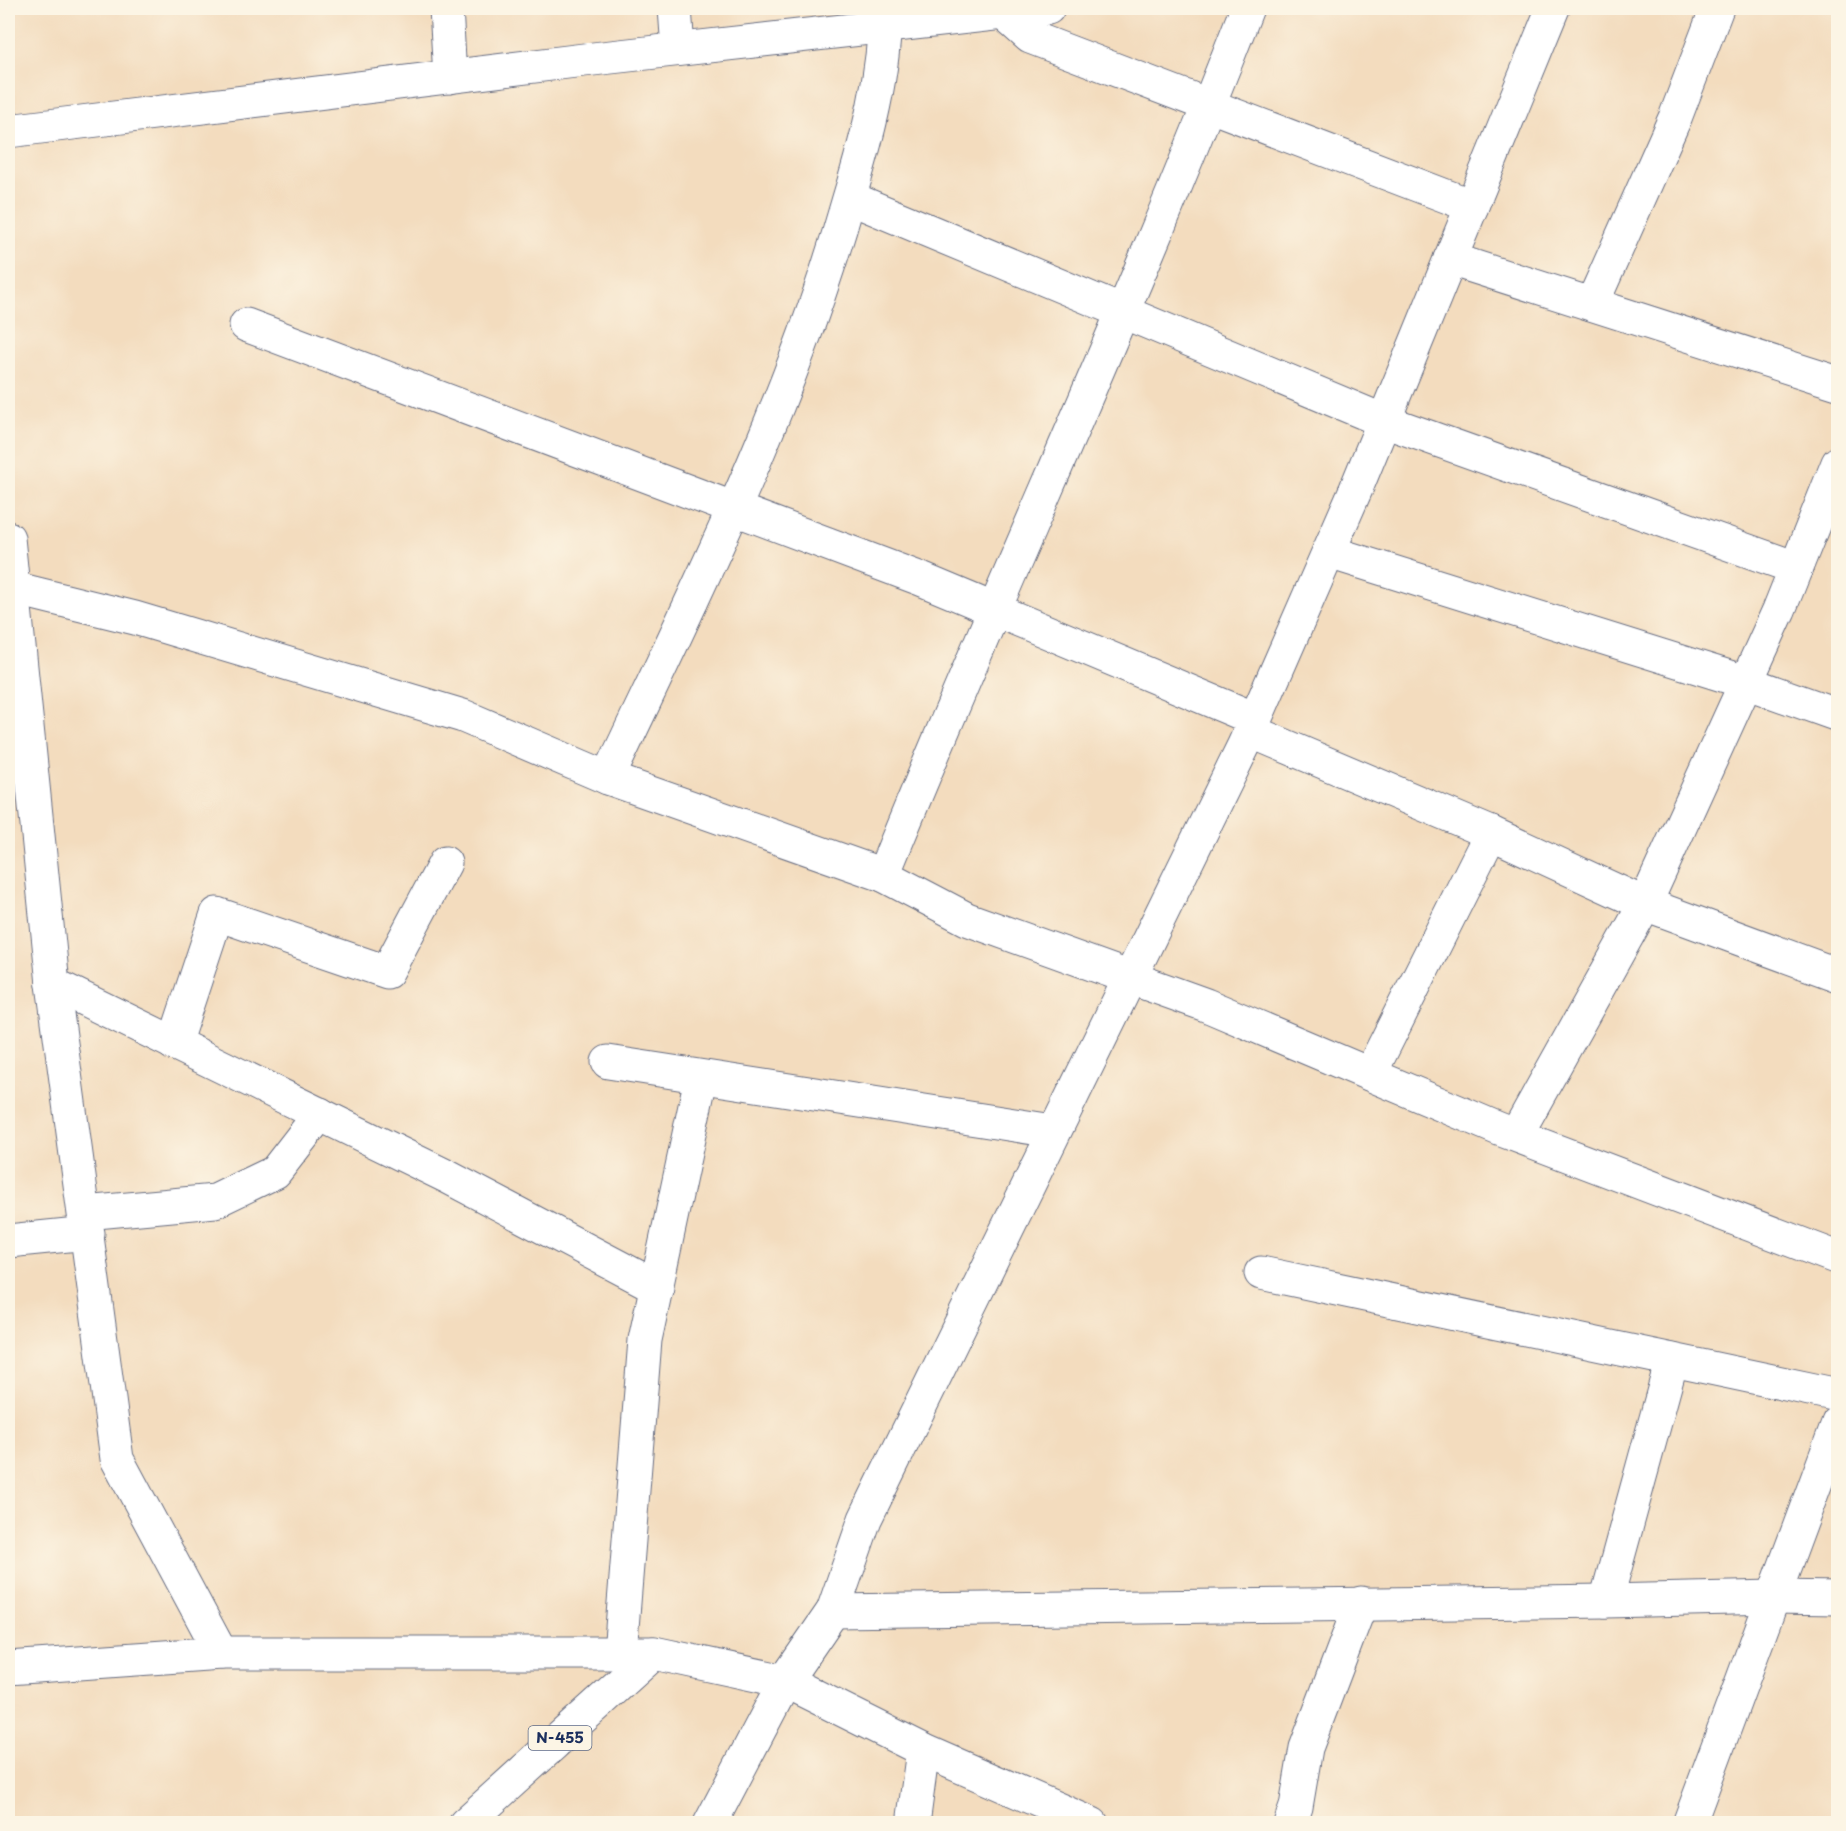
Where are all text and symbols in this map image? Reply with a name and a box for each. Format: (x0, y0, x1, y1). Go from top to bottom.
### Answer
road number: N-455 (528, 1726, 592, 1750)

